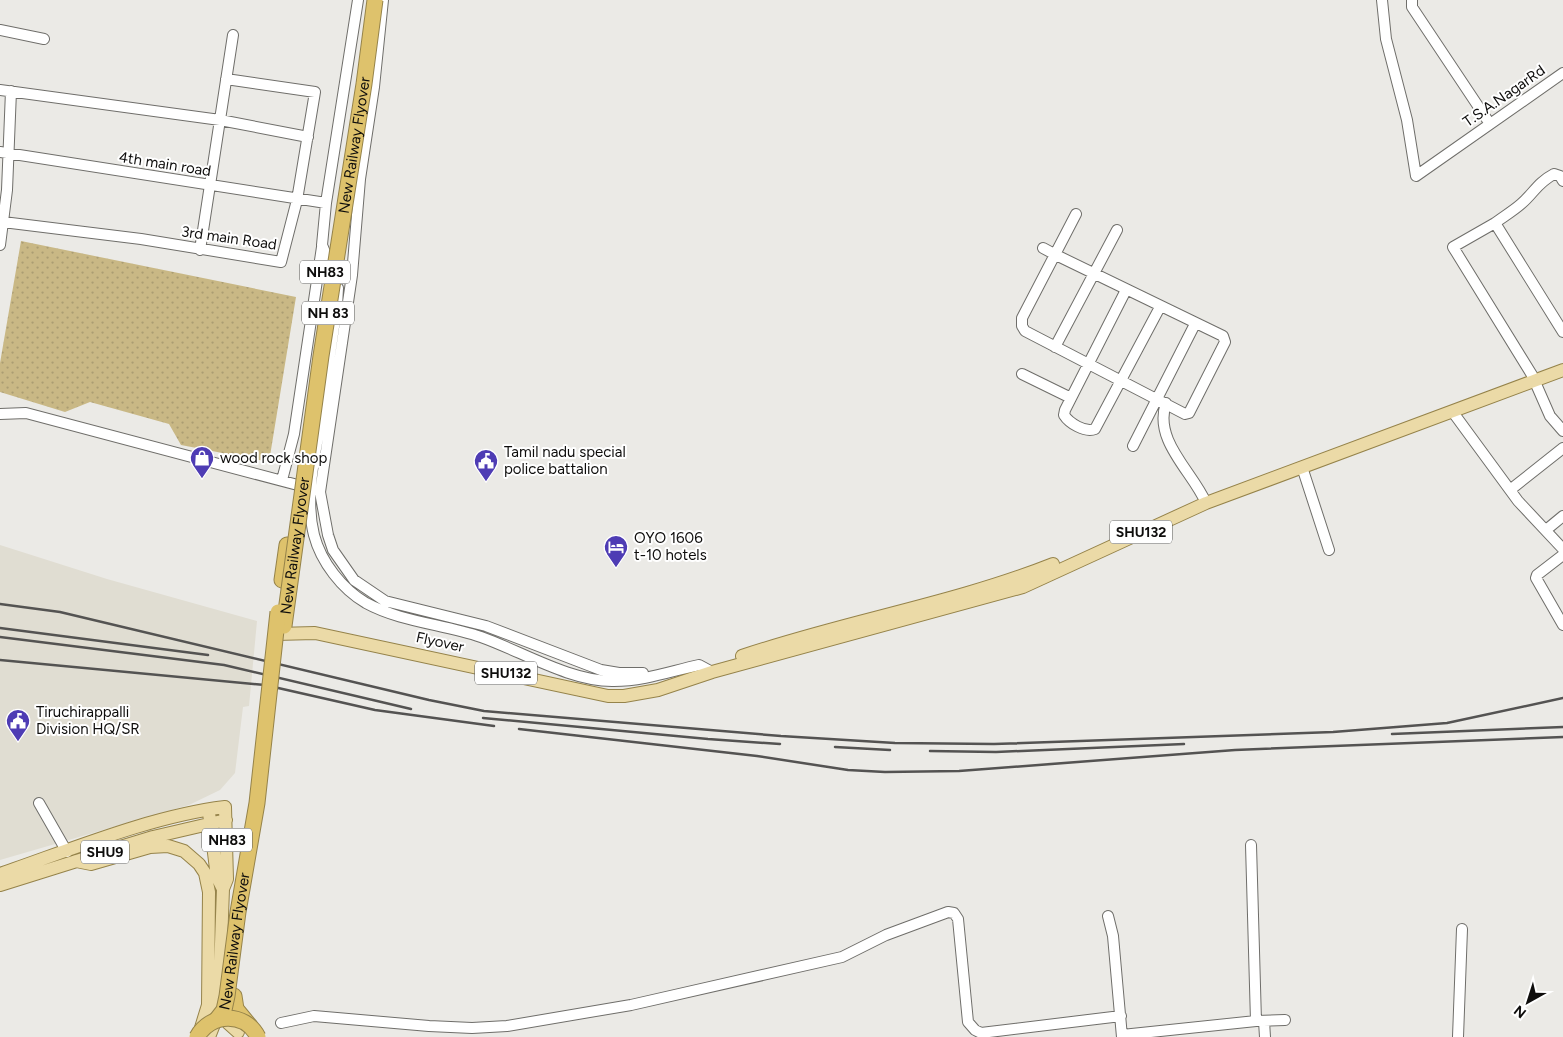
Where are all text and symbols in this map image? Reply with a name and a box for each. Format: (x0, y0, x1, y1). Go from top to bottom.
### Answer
street label: T.S.A.NagarRd (1460, 61, 1548, 131)
street label: New Railway Flyover (335, 76, 374, 215)
street label: 4th main road (118, 148, 212, 180)
street label: 3rd main Road (180, 222, 278, 254)
road number: NH83 (300, 260, 350, 284)
road number: NH 83 (302, 302, 354, 324)
place label: Tamil nadu special police battalion (504, 443, 626, 478)
shop icon: wood rock shop (189, 445, 215, 479)
public building icon: Tamil nadu special police battalion (473, 448, 499, 482)
place label: wood rock shop (220, 449, 327, 467)
street label: New Railway Flyover (277, 476, 313, 615)
road number: SHU132 (1110, 520, 1172, 544)
place label: OYO 1606 t-10 hotels (634, 529, 707, 564)
hotel icon: OYO 1606 t-10 hotels (603, 534, 629, 568)
street label: Flyover (414, 628, 466, 656)
road number: SHU132 (475, 661, 537, 684)
place label: Tiruchirappalli Division HQ/SR (36, 703, 140, 738)
public building icon: Tiruchirappalli Division HQ/SR (5, 708, 31, 742)
road number: NH83 (202, 828, 252, 852)
road number: SHU9 (81, 840, 129, 864)
street label: New Railway Flyover (215, 871, 254, 1011)
north arrow (1503, 977, 1553, 1027)
text: N (1511, 1002, 1530, 1022)

